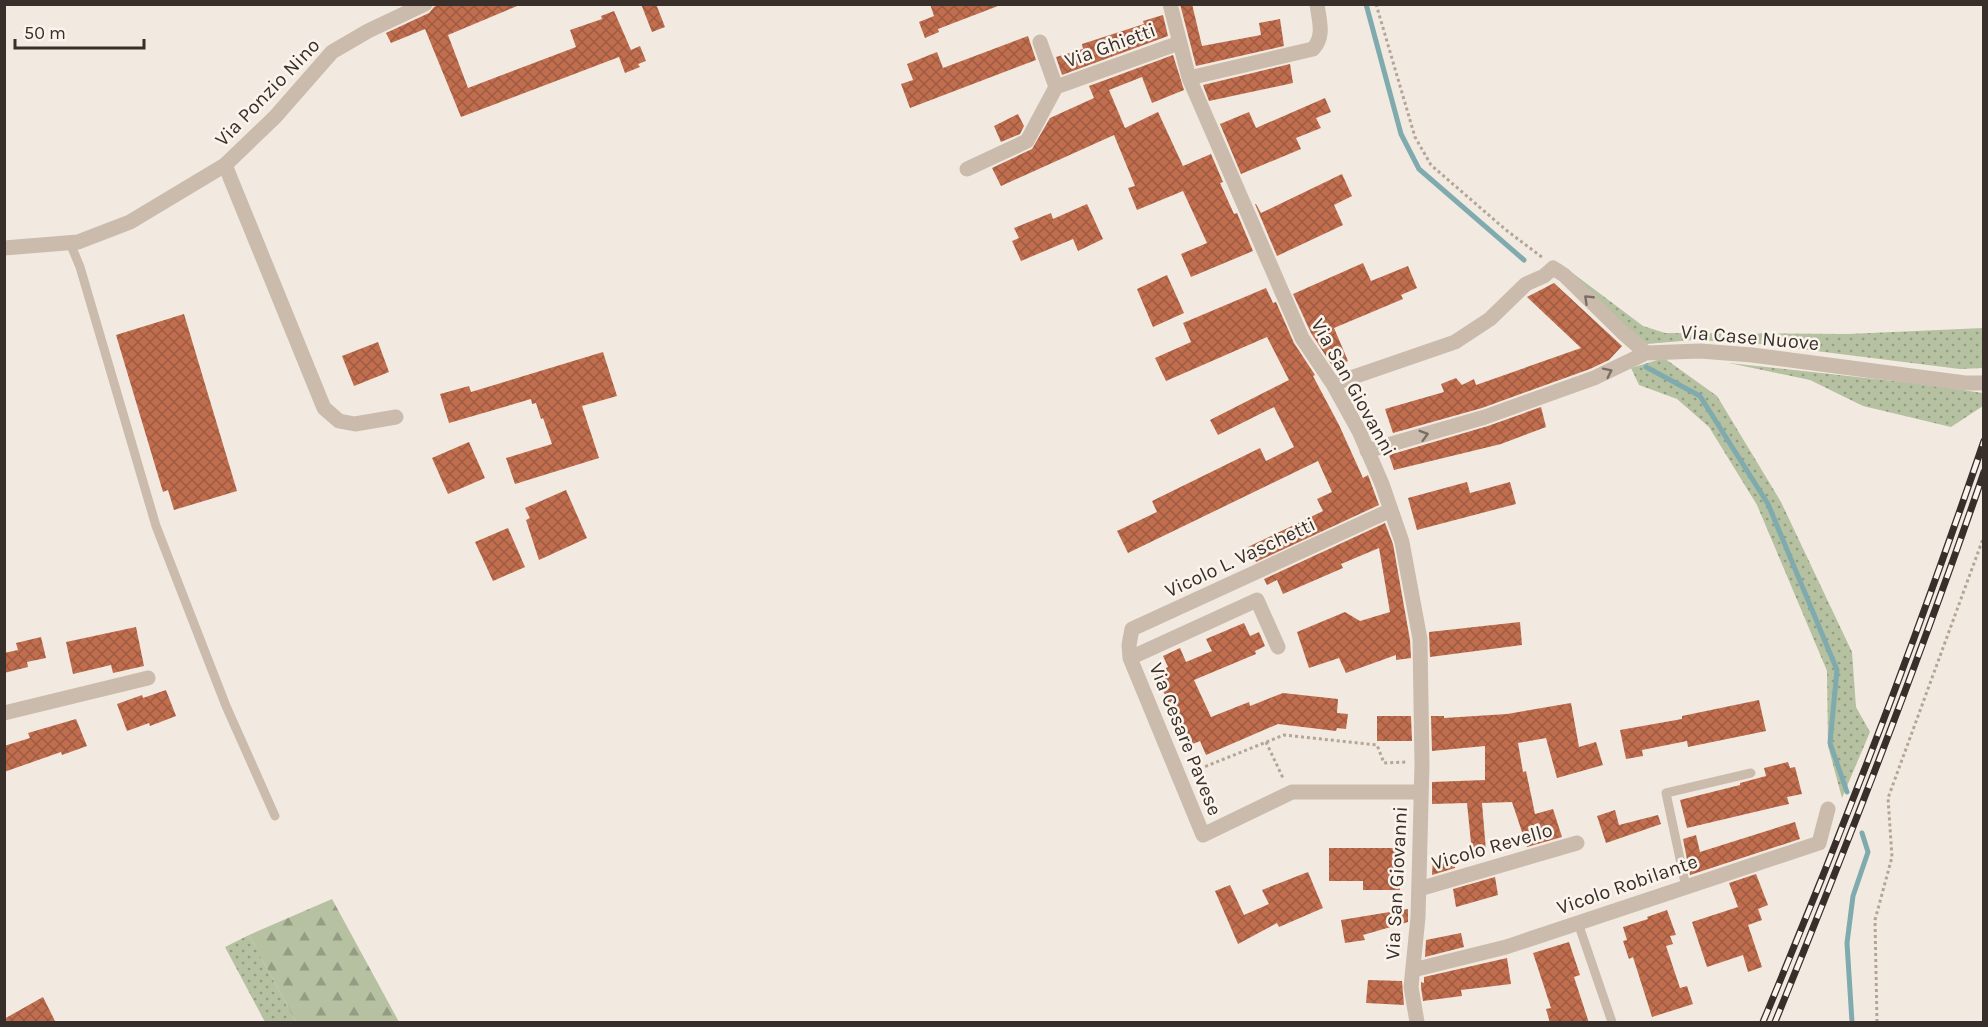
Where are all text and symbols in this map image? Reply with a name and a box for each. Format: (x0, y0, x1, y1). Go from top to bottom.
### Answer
scale bar (15, 12, 144, 50)
street label: Via Ghietti (1062, 18, 1159, 73)
text: 50 m (24, 22, 66, 44)
street label: Via Ponzio Nino (210, 34, 325, 151)
one-way arrow (1584, 295, 1594, 306)
street label: Via San Giovanni (1306, 314, 1401, 460)
street label: Via Case Nuove (1680, 320, 1820, 355)
one-way arrow (1601, 367, 1612, 379)
one-way arrow (1418, 430, 1429, 442)
street label: Vicolo L. Vaschetti (1161, 513, 1319, 602)
street label: Via Cesare Pavese (1144, 660, 1227, 819)
street label: Via San Giovanni (1381, 806, 1412, 960)
street label: Vicolo Revello (1429, 818, 1555, 875)
street label: Vicolo Robilante (1554, 850, 1700, 919)

